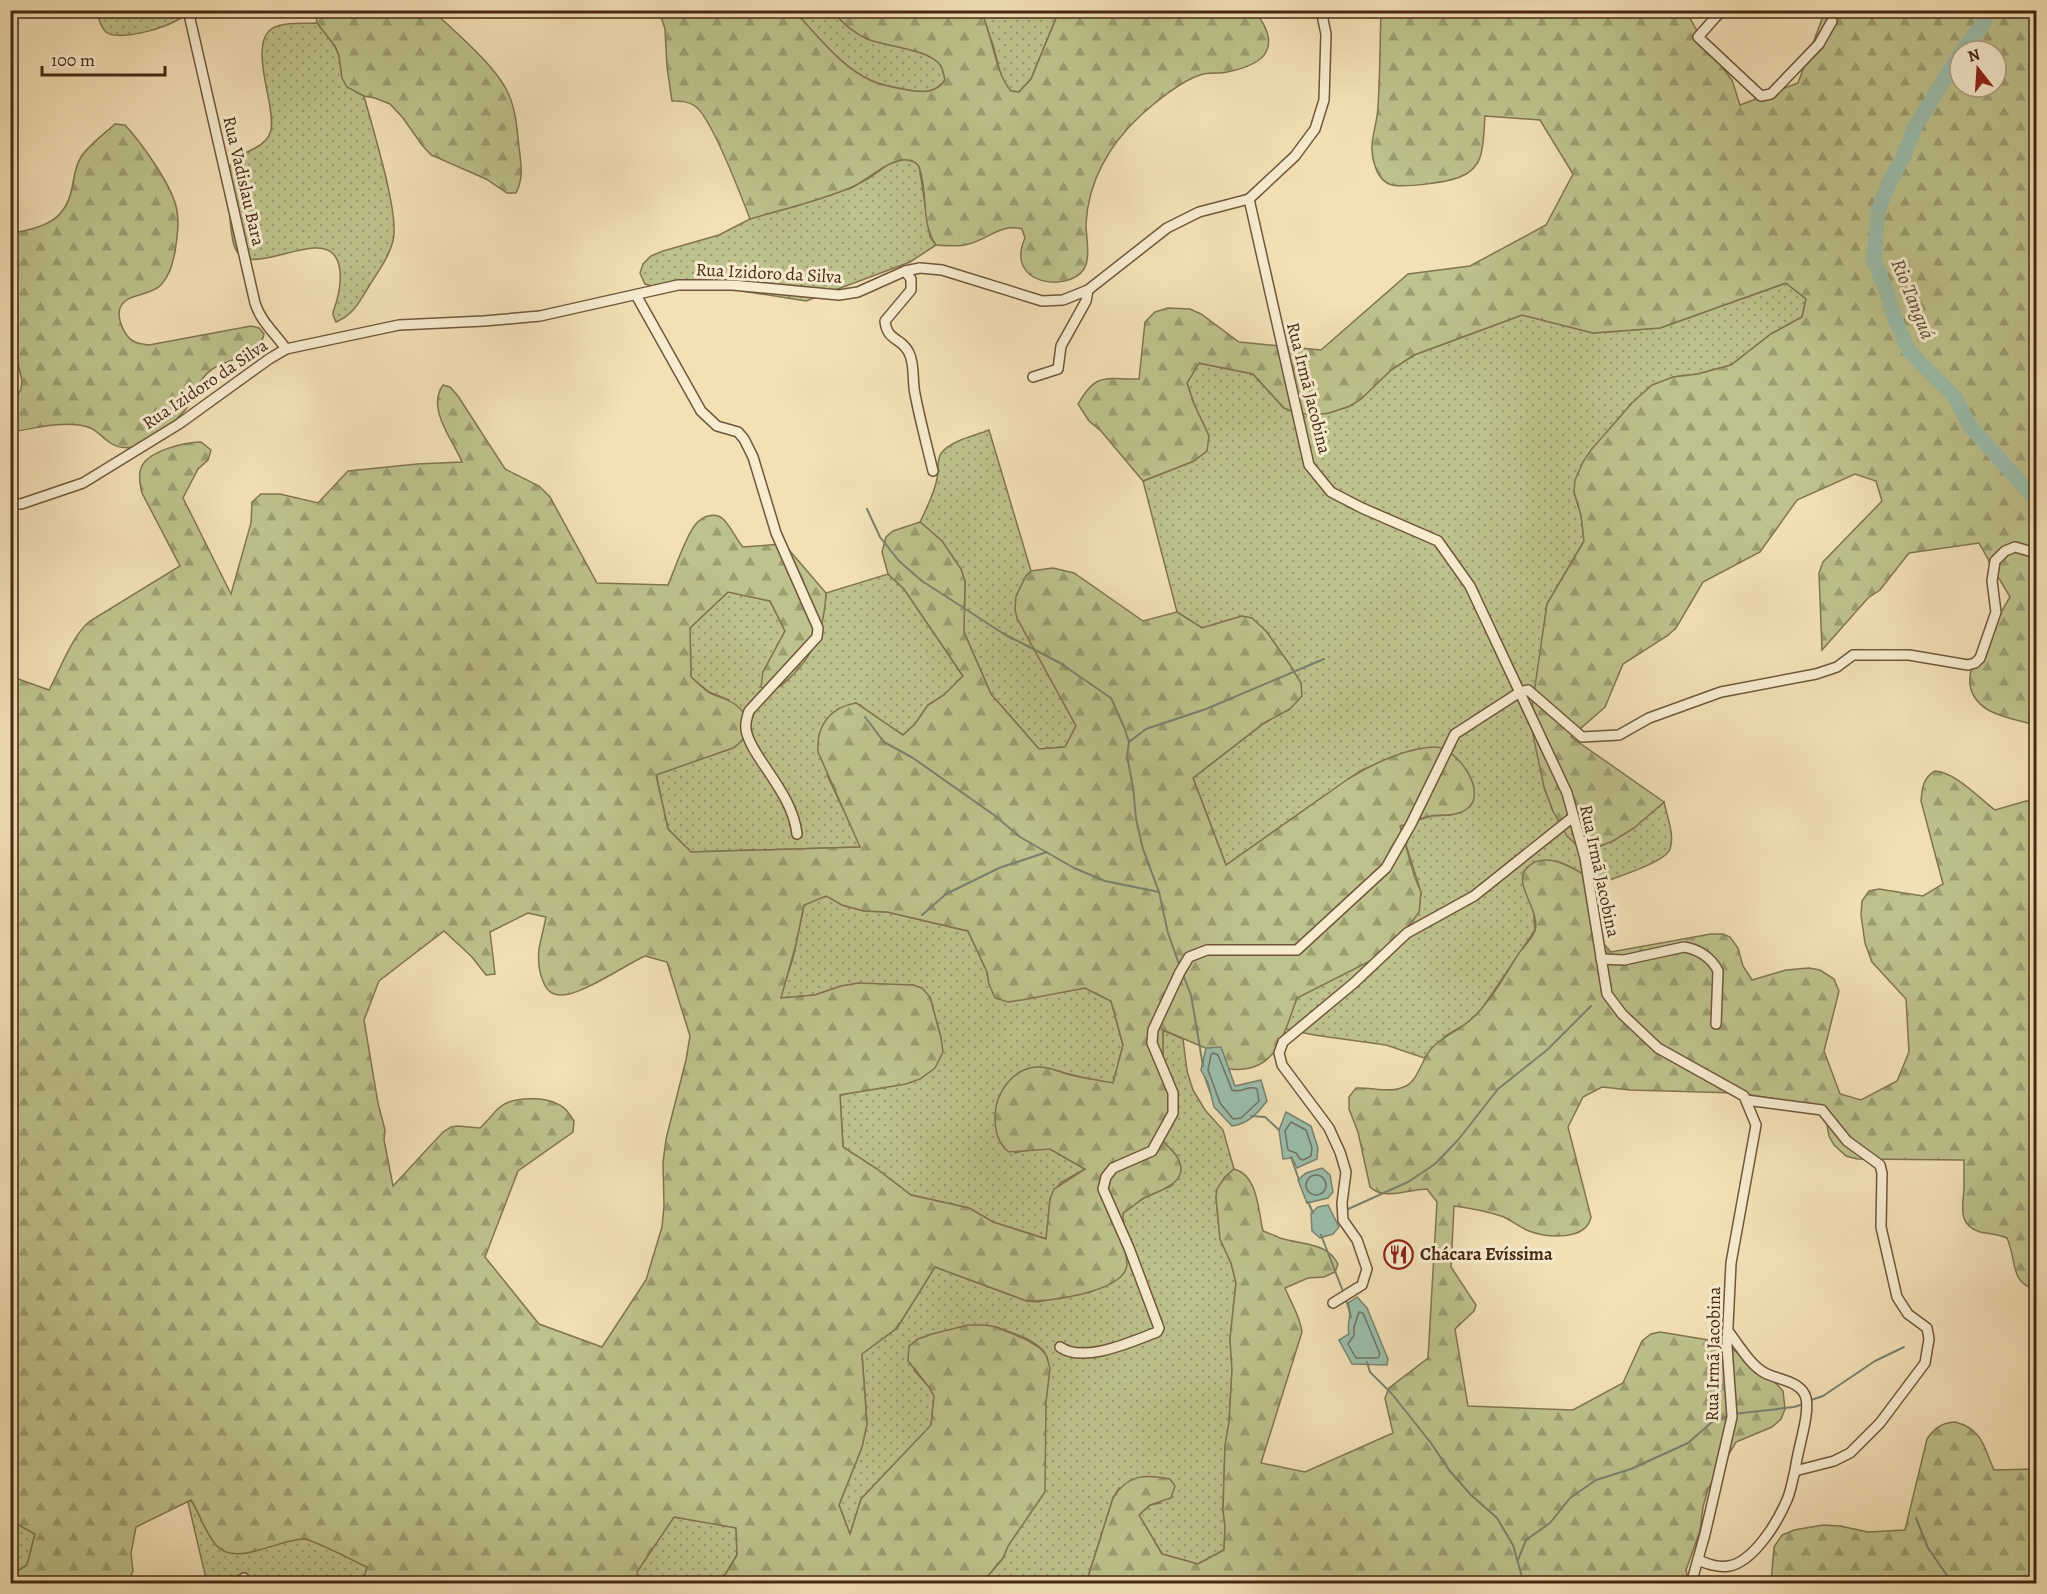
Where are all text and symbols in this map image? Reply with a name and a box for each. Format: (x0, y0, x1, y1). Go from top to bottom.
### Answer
scale bar (42, 39, 165, 77)
north arrow (1948, 39, 2008, 99)
text: N (1965, 43, 1983, 68)
text: 100 m (51, 48, 95, 72)
street label: Rua Vadislau Bara (217, 114, 271, 249)
water label: Rio Tanguá (1885, 255, 1941, 343)
street label: Rua Izidoro da Silva (695, 257, 843, 289)
street label: Rua Irmã Jacobina (1281, 320, 1337, 457)
street label: Rua Izidoro da Silva (138, 333, 273, 435)
street label: Rua Irmã Jacobina (1574, 803, 1626, 940)
restaurant icon: Chácara Evíssima (1383, 1238, 1415, 1270)
place label: Chácara Evíssima (1420, 1242, 1553, 1266)
street label: Rua Irmã Jacobina (1700, 1286, 1726, 1422)

